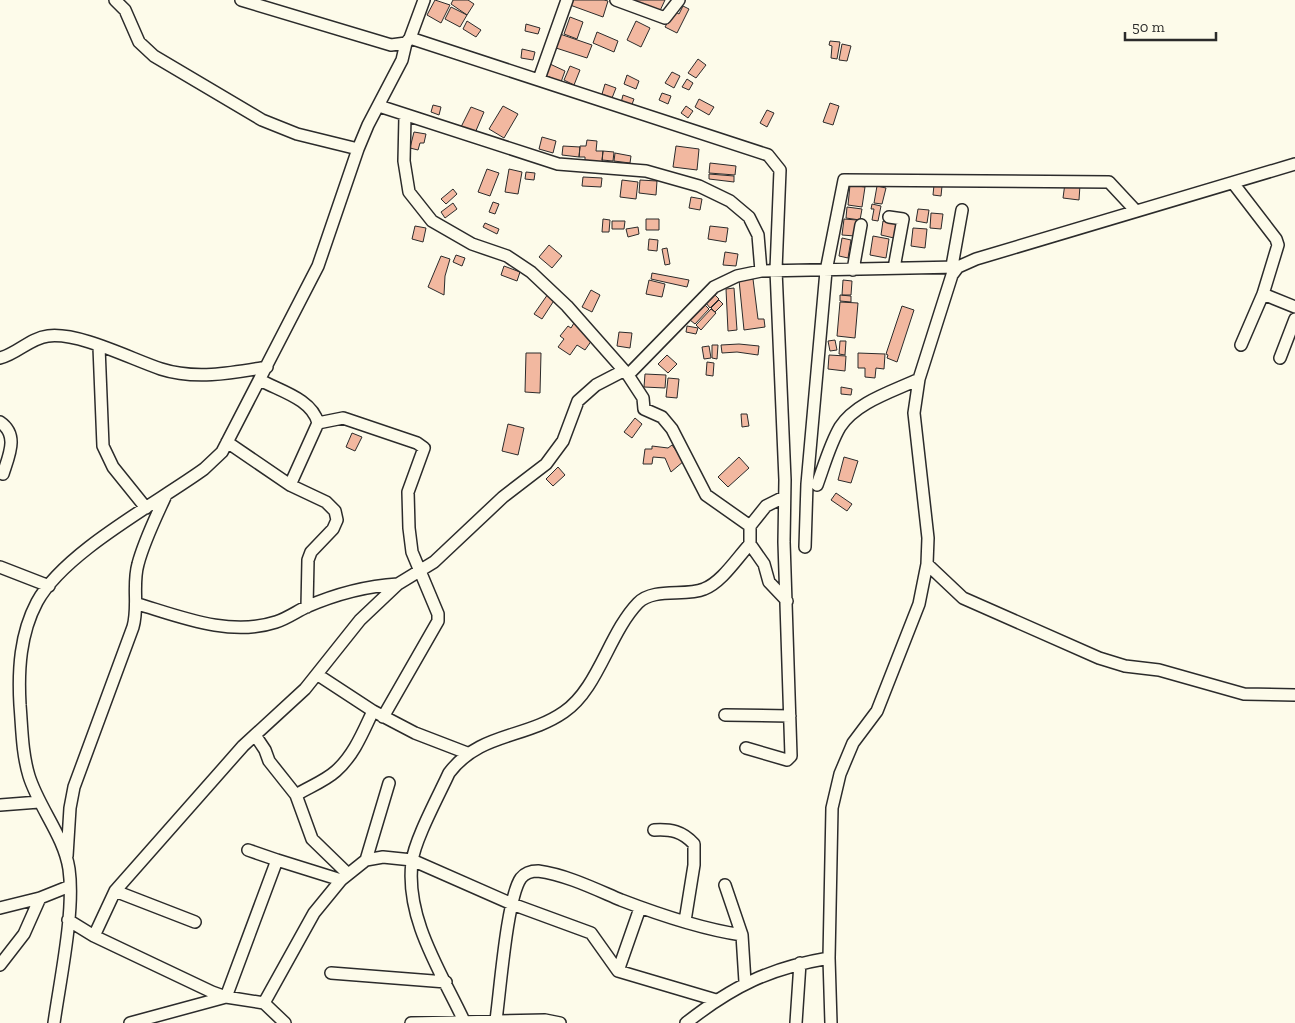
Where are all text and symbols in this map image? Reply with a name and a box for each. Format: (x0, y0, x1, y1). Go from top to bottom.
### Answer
scale bar (1125, 10, 1216, 42)
text: 50 m (1132, 18, 1165, 36)

